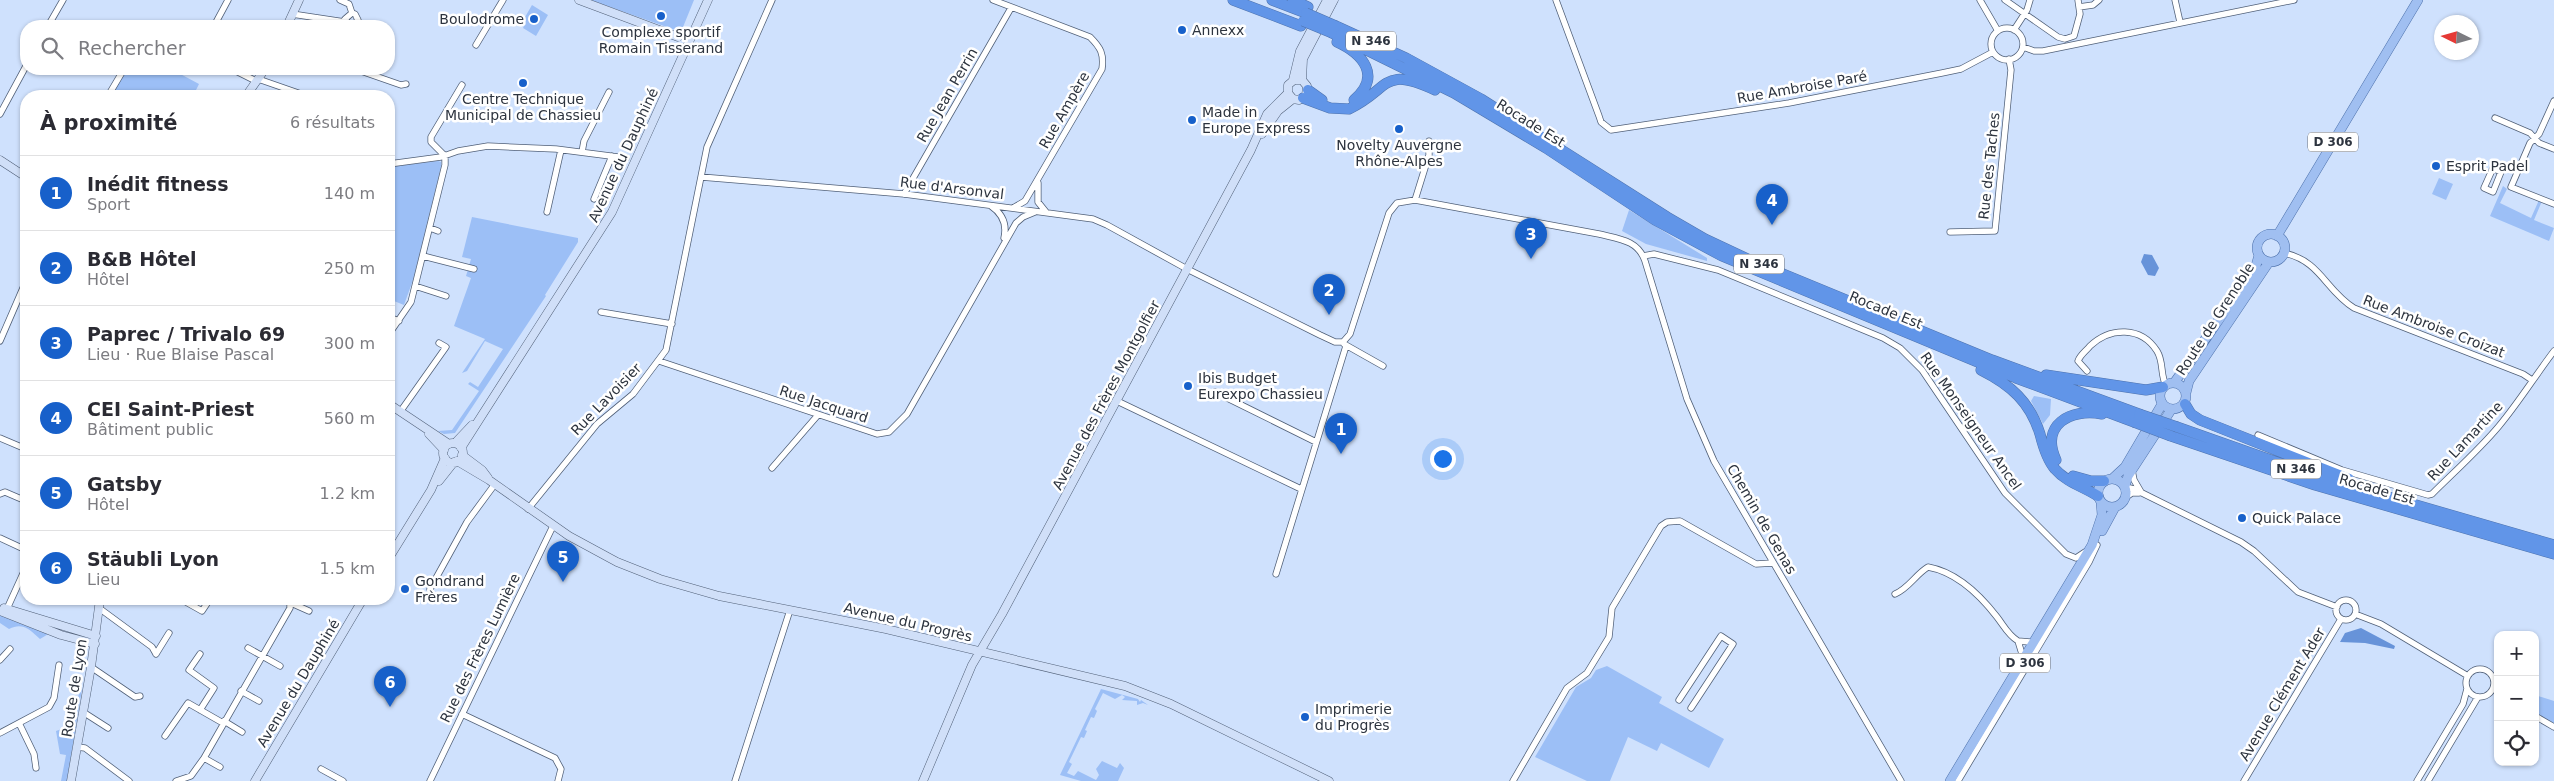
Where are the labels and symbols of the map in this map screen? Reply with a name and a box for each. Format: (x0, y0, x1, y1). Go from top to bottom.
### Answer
marker: Complexe sportif Romain Tisserand (655, 10, 667, 22)
place label: Boulodrome (439, 11, 524, 27)
marker: Boulodrome (528, 13, 540, 25)
north arrow (2434, 15, 2479, 60)
place label: Annexx (1192, 22, 1244, 38)
place label: Complexe sportif Romain Tisserand (599, 24, 723, 56)
marker: Annexx (1176, 24, 1188, 36)
road number: N 346 (1346, 31, 1396, 50)
street label: Rue Jean Perrin (914, 45, 980, 145)
street label: Rue Ambroise Paré (1736, 68, 1868, 106)
street label: Rue Ampère (1036, 69, 1092, 151)
marker: Centre Technique Municipal de Chassieu (517, 77, 529, 89)
street label: Avenue du Dauphiné (585, 85, 661, 225)
place label: Centre Technique Municipal de Chassieu (445, 91, 601, 123)
street label: Rocade Est (1494, 96, 1569, 151)
place label: Made in Europe Express (1202, 104, 1310, 136)
street label: Rue des Taches (1975, 112, 2003, 220)
marker: Made in Europe Express (1186, 114, 1198, 126)
marker: Novelty Auvergne Rhône-Alpes (1393, 123, 1405, 135)
road number: D 306 (2308, 132, 2358, 152)
place label: Novelty Auvergne Rhône-Alpes (1336, 137, 1462, 169)
place label: Esprit Padel (2446, 158, 2528, 174)
marker: Esprit Padel (2430, 160, 2442, 172)
street label: Rue d'Arsonval (899, 174, 1005, 202)
pin: 4 (1756, 184, 1788, 225)
pin: 3 (1515, 218, 1547, 259)
road number: N 346 (1734, 254, 1784, 274)
street label: Route de Grenoble (2173, 260, 2257, 378)
pin: 2 (1313, 274, 1345, 315)
street label: Rocade Est (1847, 288, 1925, 332)
street label: Rue Ambroise Croizat (2361, 292, 2508, 361)
street label: Avenue des Frères Montgolfier (1049, 297, 1163, 492)
street label: Rue Monseigneur Ancel (1917, 349, 2025, 493)
street label: Rue Lavoisier (568, 360, 644, 438)
place label: Ibis Budget Eurexpo Chassieu (1198, 370, 1323, 402)
marker: Ibis Budget Eurexpo Chassieu (1182, 380, 1194, 392)
street label: Rue Jacquard (778, 382, 870, 426)
street label: Rue Lamartine (2424, 398, 2506, 484)
pin: 1 (1325, 413, 1357, 454)
your location (1430, 446, 1456, 472)
road number: N 346 (2271, 459, 2321, 478)
street label: Chemin de Genas (1724, 461, 1800, 577)
street label: Rocade Est (2338, 471, 2417, 508)
place label: Quick Palace (2252, 510, 2341, 526)
marker: Quick Palace (2236, 512, 2248, 524)
pin: 5 (547, 541, 579, 582)
street label: Rue des Frères Lumière (437, 571, 523, 725)
place label: Gondrand Frères (415, 573, 484, 605)
marker: Gondrand Frères (399, 583, 411, 595)
street label: Avenue du Progrès (842, 599, 974, 645)
street label: Avenue du Dauphiné (254, 616, 342, 750)
street label: Avenue Clément Ader (2236, 624, 2328, 763)
street label: Route de Lyon (58, 638, 90, 738)
road number: D 306 (2000, 654, 2050, 672)
pin: 6 (374, 666, 406, 707)
place label: Imprimerie du Progrès (1315, 701, 1392, 733)
marker: Imprimerie du Progrès (1299, 711, 1311, 723)

